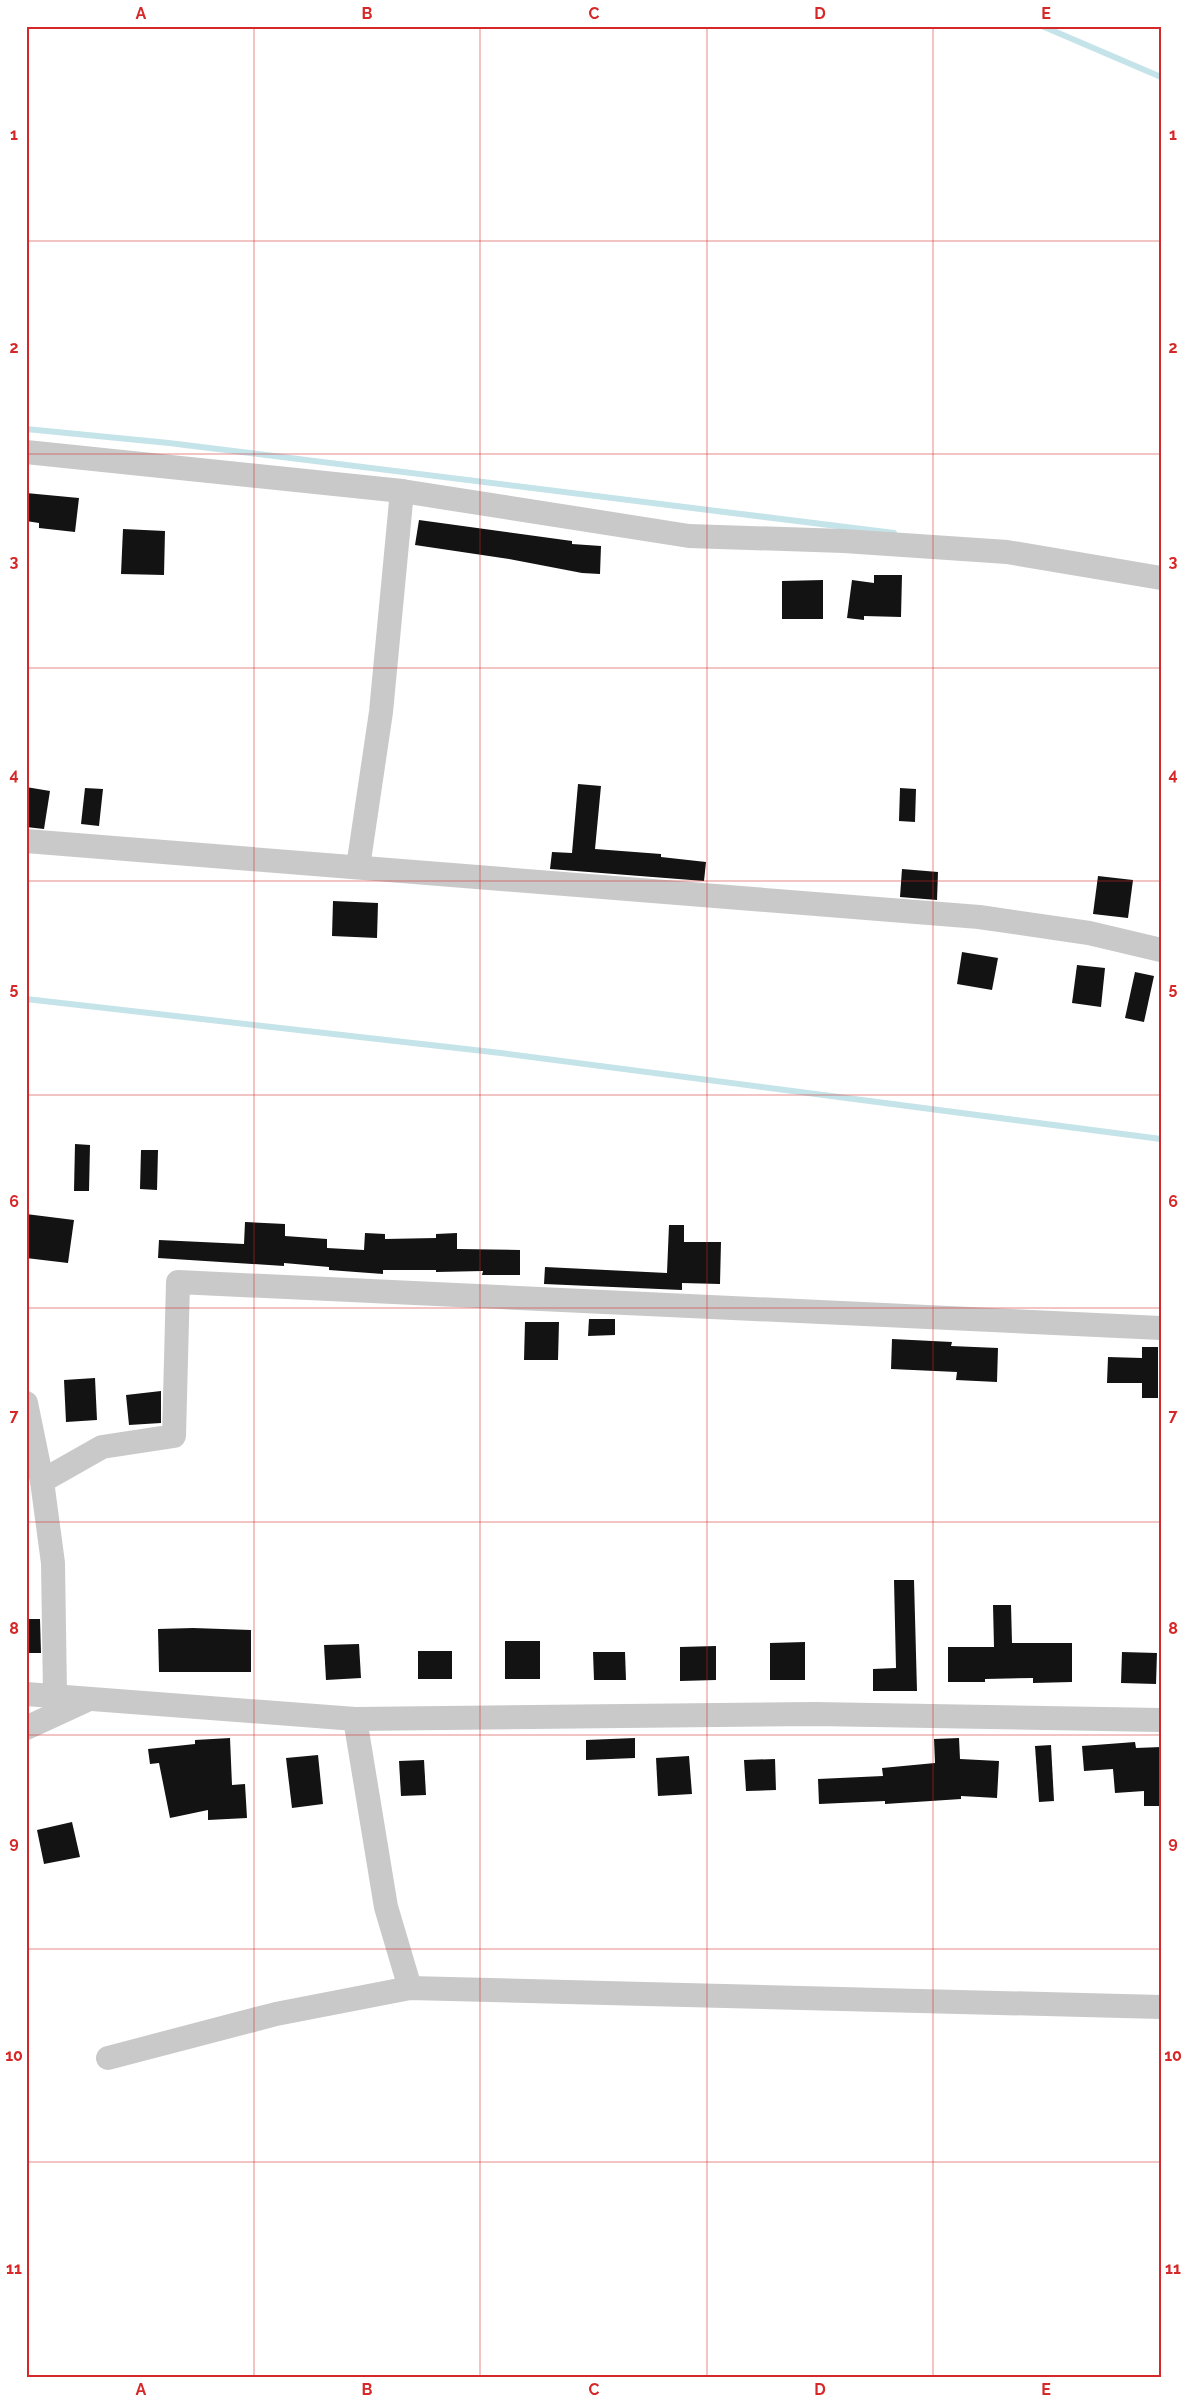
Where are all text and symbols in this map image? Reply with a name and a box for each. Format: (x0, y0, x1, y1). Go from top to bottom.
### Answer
text: A (136, 4, 147, 23)
text: B (362, 4, 373, 23)
text: C (589, 4, 600, 23)
text: D (814, 4, 826, 23)
text: E (1041, 4, 1051, 23)
text: 1 (10, 125, 18, 144)
text: 1 (1169, 125, 1177, 144)
text: 2 (9, 338, 19, 357)
text: 2 (1168, 338, 1178, 357)
text: 3 (10, 552, 19, 571)
text: 3 (1169, 552, 1178, 571)
text: 4 (9, 765, 19, 784)
text: 4 (1168, 765, 1178, 784)
text: 5 (10, 979, 19, 998)
text: 5 (1169, 979, 1178, 998)
text: 6 (9, 1192, 19, 1211)
text: 6 (1168, 1192, 1178, 1211)
text: 7 (10, 1406, 19, 1425)
text: 7 (1169, 1406, 1178, 1425)
text: 8 (9, 1619, 19, 1638)
text: 8 (1168, 1619, 1178, 1638)
text: 9 (9, 1833, 19, 1852)
text: 9 (1168, 1833, 1178, 1852)
text: 10 (5, 2046, 23, 2065)
text: 10 (1164, 2046, 1182, 2065)
text: 11 (6, 2259, 22, 2278)
text: 11 (1165, 2259, 1181, 2278)
text: A (136, 2380, 147, 2399)
text: B (362, 2380, 373, 2399)
text: C (589, 2380, 600, 2399)
text: D (814, 2380, 826, 2399)
text: E (1041, 2380, 1051, 2399)

